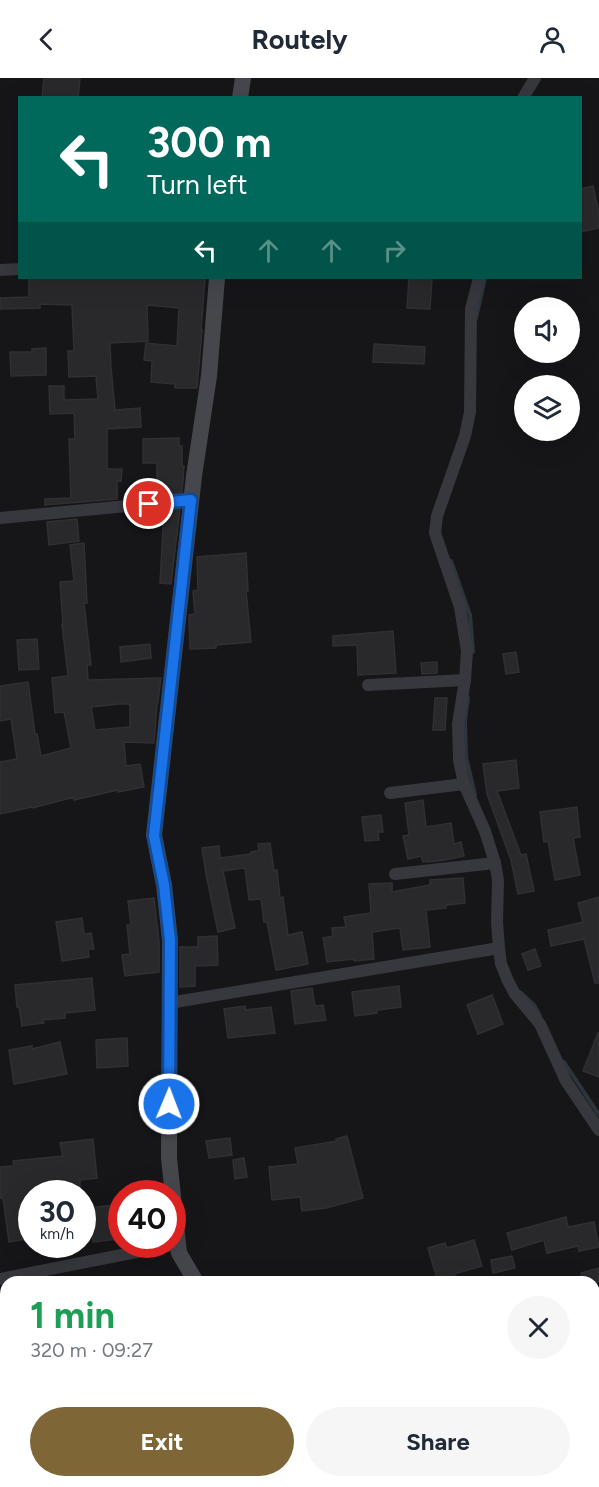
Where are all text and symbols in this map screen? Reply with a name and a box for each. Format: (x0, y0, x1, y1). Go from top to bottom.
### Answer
icon: back (30, 23, 63, 56)
text: Routely (251, 23, 348, 56)
icon: person (536, 23, 569, 56)
text: 300 m (147, 117, 271, 168)
icon: left (48, 120, 126, 198)
text: Turn left (147, 168, 247, 201)
icon: left (189, 234, 222, 267)
icon: ahead (252, 234, 285, 267)
icon: ahead (315, 234, 348, 267)
icon: right (378, 234, 411, 267)
map controls (514, 297, 580, 441)
button: sound (514, 297, 580, 363)
button: layers (514, 375, 580, 441)
pin (123, 478, 174, 529)
icon: arrive (132, 487, 165, 520)
position arrow (137, 1072, 201, 1136)
speed limit sign: 40 (108, 1180, 186, 1258)
text: 30 (39, 1193, 75, 1230)
text: km/h (40, 1225, 74, 1243)
text: 1 min (30, 1294, 115, 1337)
button: close (507, 1296, 570, 1359)
text: 320 m · 09:27 (30, 1338, 153, 1362)
button: Exit (30, 1407, 294, 1476)
button: Share (306, 1407, 570, 1476)

